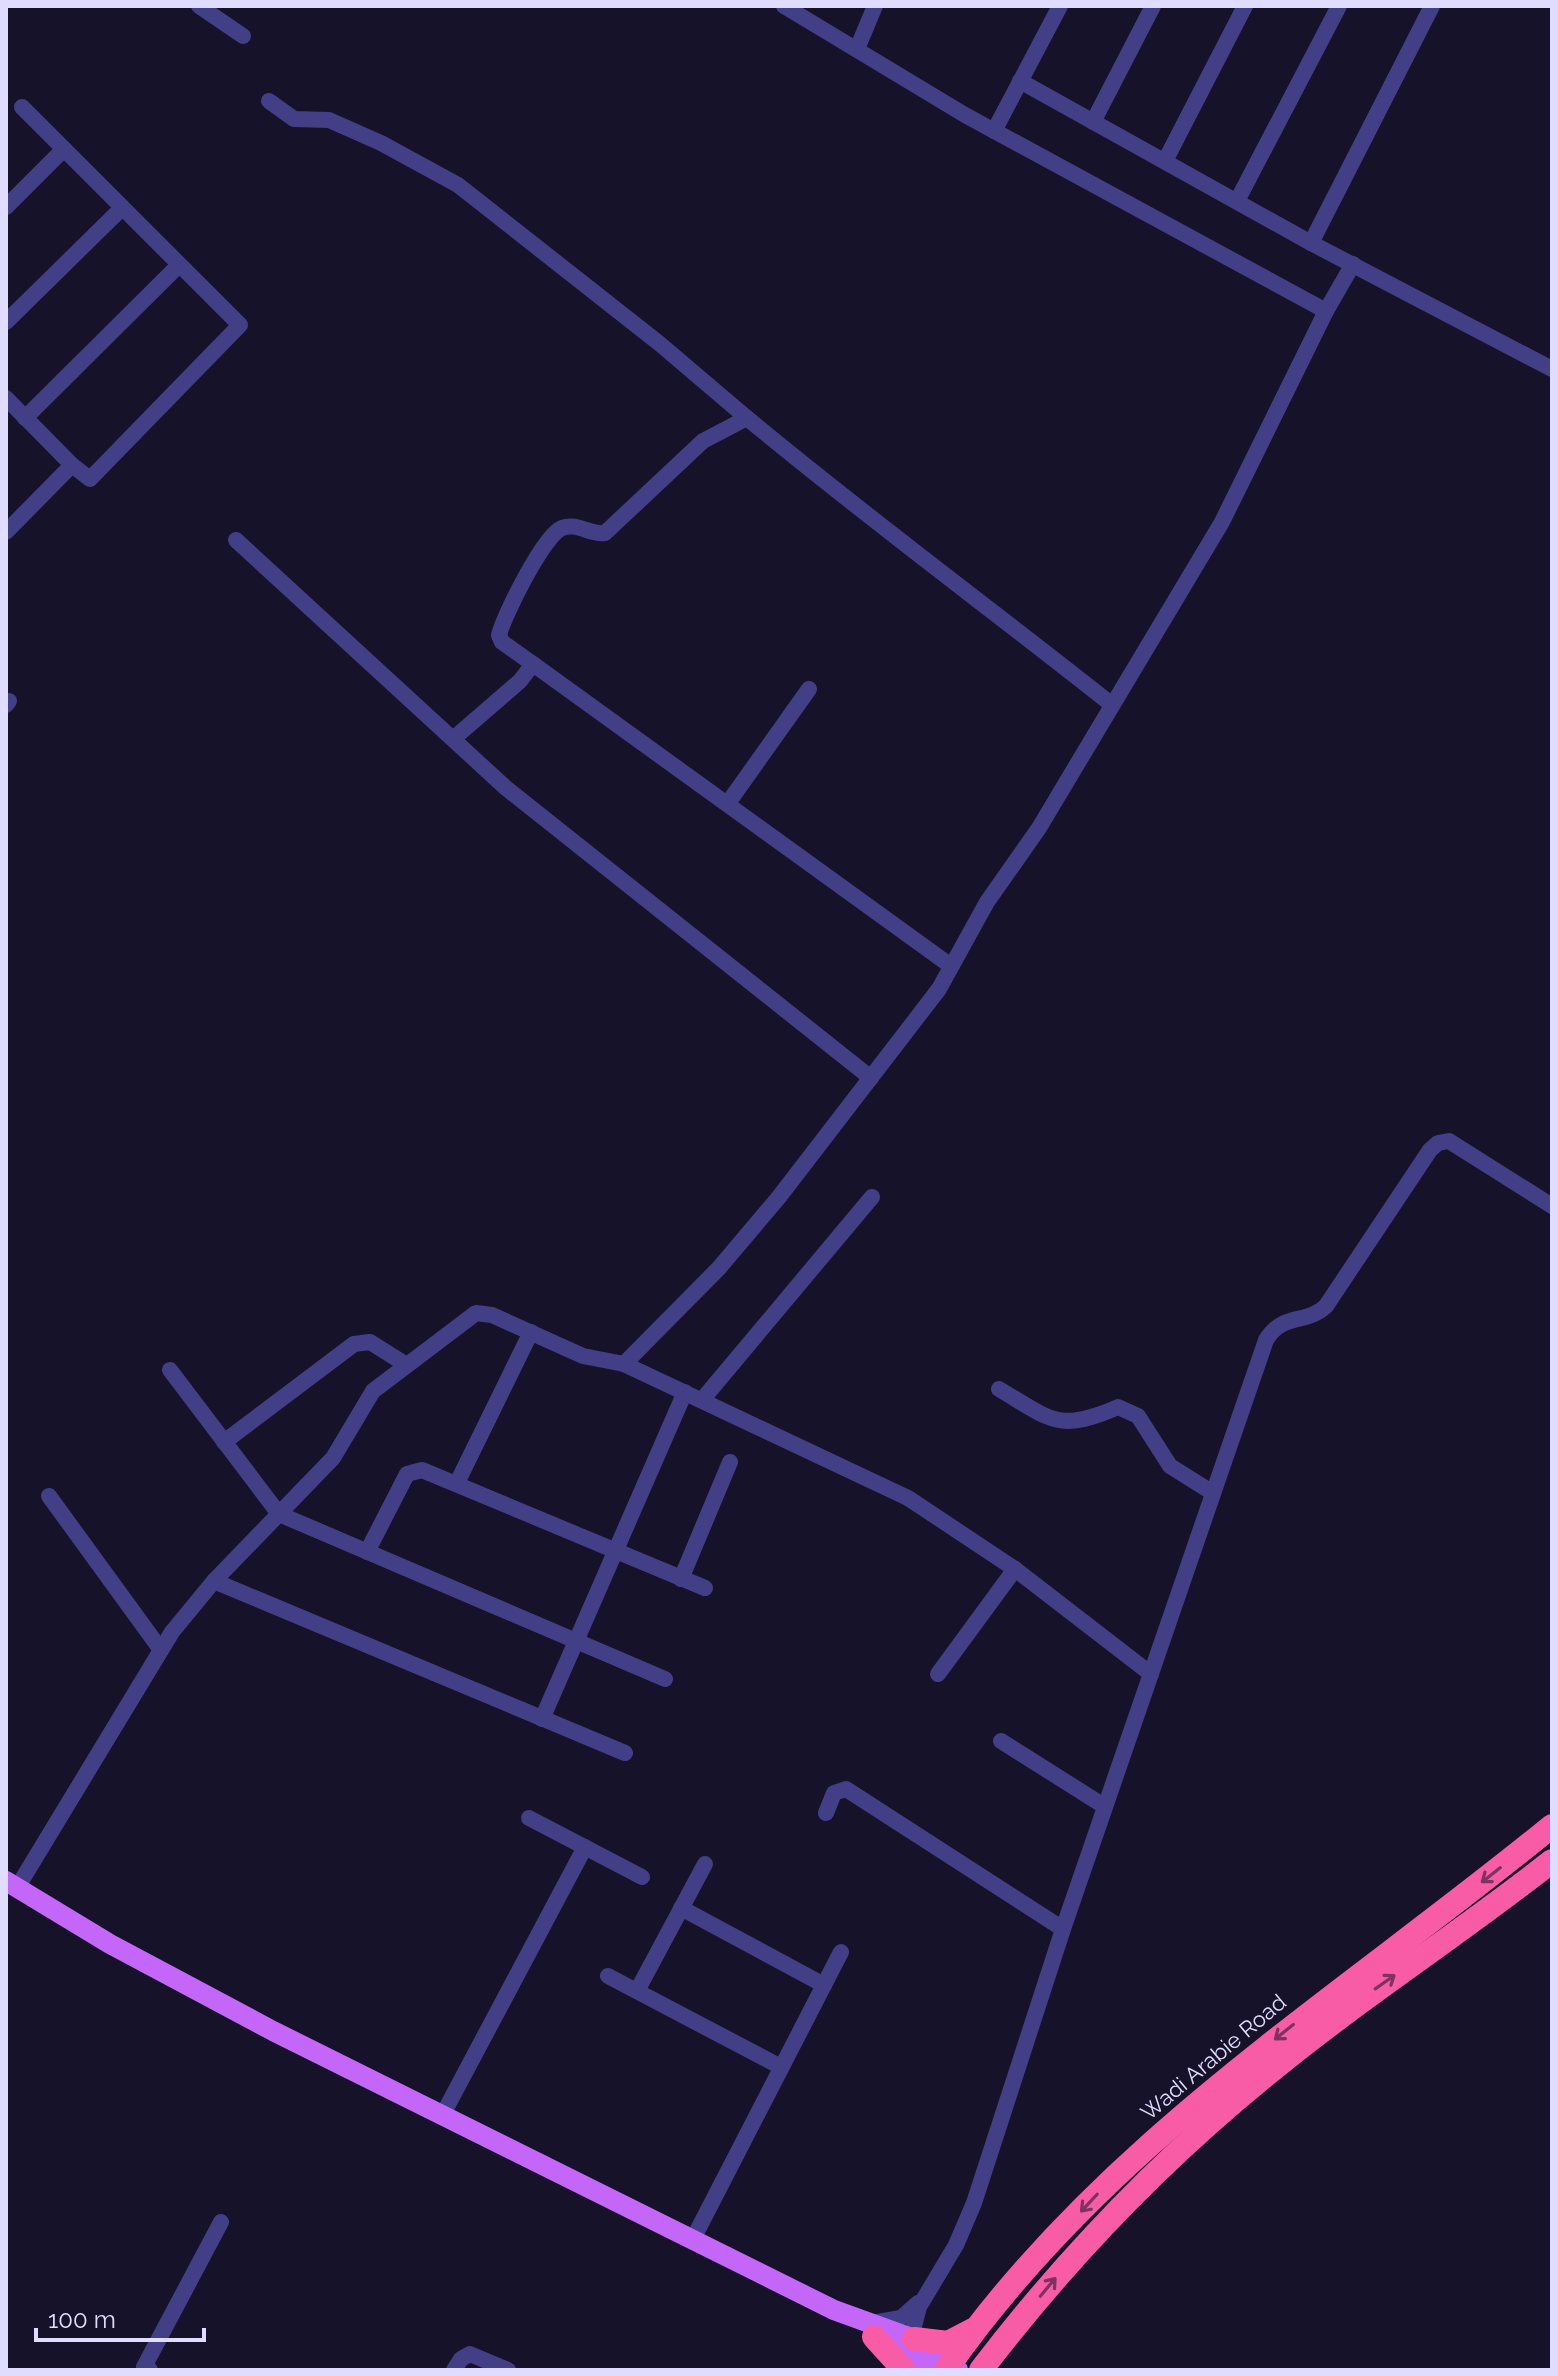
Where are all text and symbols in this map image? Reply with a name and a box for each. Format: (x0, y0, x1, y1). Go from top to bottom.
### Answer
one-way arrow (1481, 1867, 1502, 1884)
one-way arrow (1374, 1974, 1396, 1990)
street label: Wadi Arabie Road (1135, 1989, 1291, 2125)
one-way arrow (1274, 2023, 1295, 2040)
one-way arrow (1079, 2193, 1098, 2213)
one-way arrow (1039, 2278, 1057, 2298)
scale bar (36, 2292, 204, 2342)
text: 100 m (48, 2305, 116, 2334)

